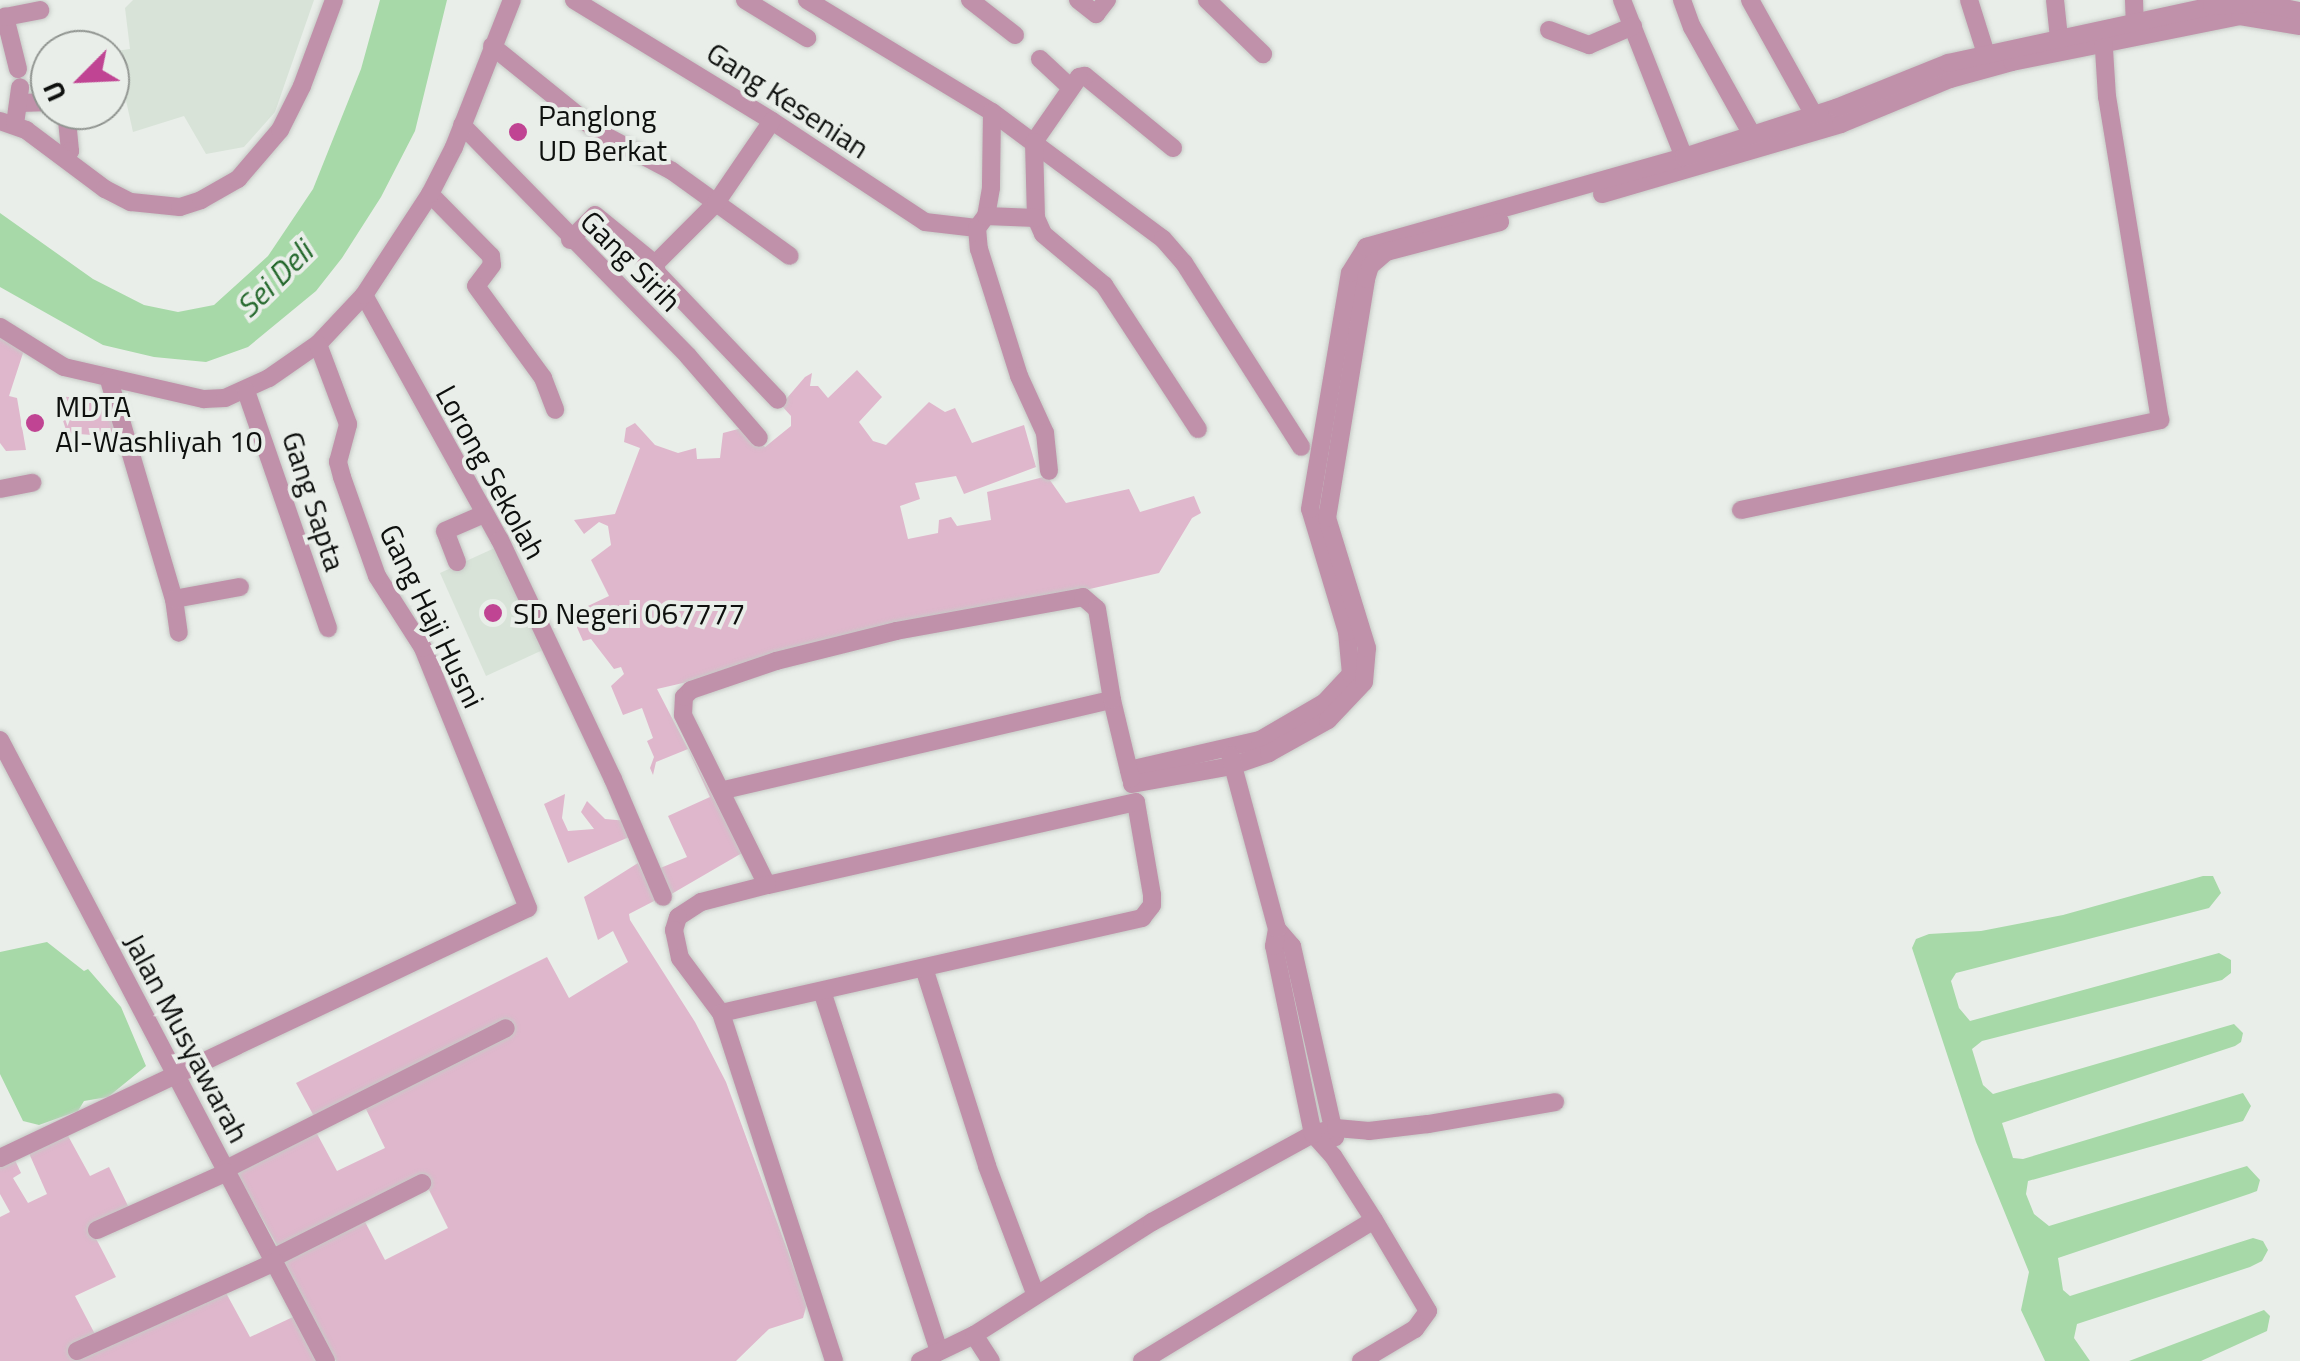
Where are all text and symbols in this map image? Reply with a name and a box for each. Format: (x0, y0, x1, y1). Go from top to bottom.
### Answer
north arrow (30, 30, 130, 130)
street label: Gang Kesenian (700, 34, 876, 166)
text: U (31, 74, 77, 109)
place label: Panglong UD Berkat (538, 97, 667, 168)
marker: Panglong UD Berkat (507, 121, 529, 143)
street label: Gang Sirih (573, 203, 689, 319)
water label: Sei Deli (228, 233, 320, 325)
street label: Lorong Sekolah (428, 379, 554, 565)
place label: MDTA Al-Washliyah 10 (55, 388, 263, 458)
marker: MDTA Al-Washliyah 10 (24, 412, 46, 434)
street label: Gang Sapta (275, 427, 353, 575)
street label: Gang Haji Husni (372, 518, 492, 714)
place label: SD Negeri 067777 (513, 595, 745, 631)
marker: SD Negeri 067777 (482, 602, 504, 624)
street label: Jalan Musyawarah (117, 927, 257, 1149)

